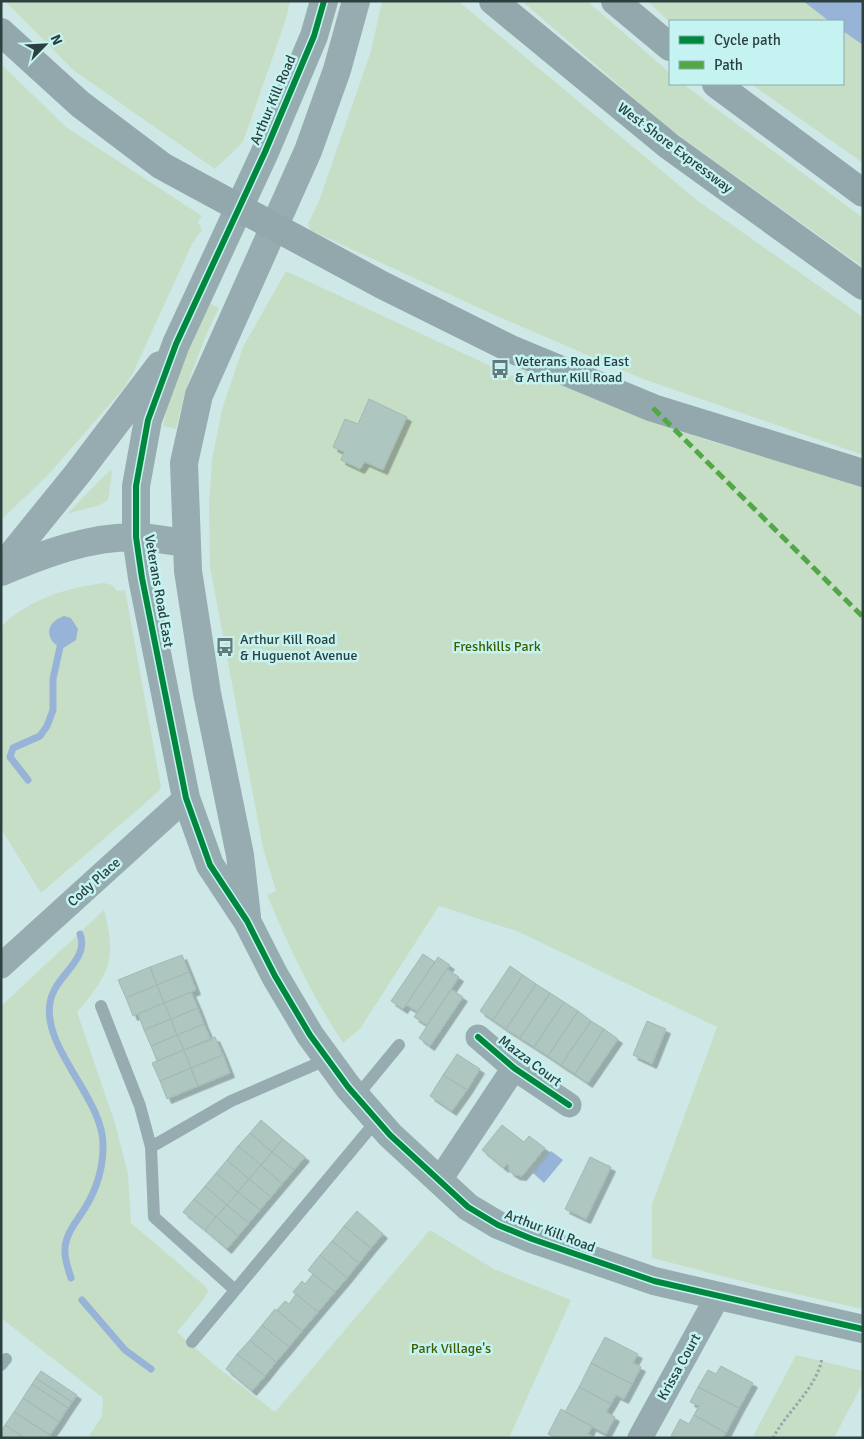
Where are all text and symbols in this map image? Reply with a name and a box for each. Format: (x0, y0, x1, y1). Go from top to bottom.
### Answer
north arrow (20, 20, 70, 70)
legend (669, 20, 844, 85)
text: Cycle path (714, 31, 781, 49)
text: N (47, 32, 66, 48)
street label: Arthur Kill Road (246, 53, 300, 147)
text: Path (714, 56, 743, 74)
street label: West Shore Expressway (614, 99, 736, 197)
place label: Veterans Road East & Arthur Kill Road (515, 353, 629, 386)
bus stop icon: Veterans Road East & Arthur Kill Road (489, 358, 511, 380)
street label: Veterans Road East (141, 533, 177, 649)
place label: Arthur Kill Road & Huguenot Avenue (240, 631, 357, 664)
bus stop icon: Arthur Kill Road & Huguenot Avenue (214, 636, 236, 658)
park label: Freshkills Park (453, 638, 541, 655)
street label: Cody Place (64, 854, 124, 910)
street label: Mazza Court (495, 1032, 565, 1090)
street label: Arthur Kill Road (502, 1206, 598, 1256)
street label: Krissa Court (654, 1331, 704, 1403)
park label: Park Village's (411, 1340, 491, 1357)

